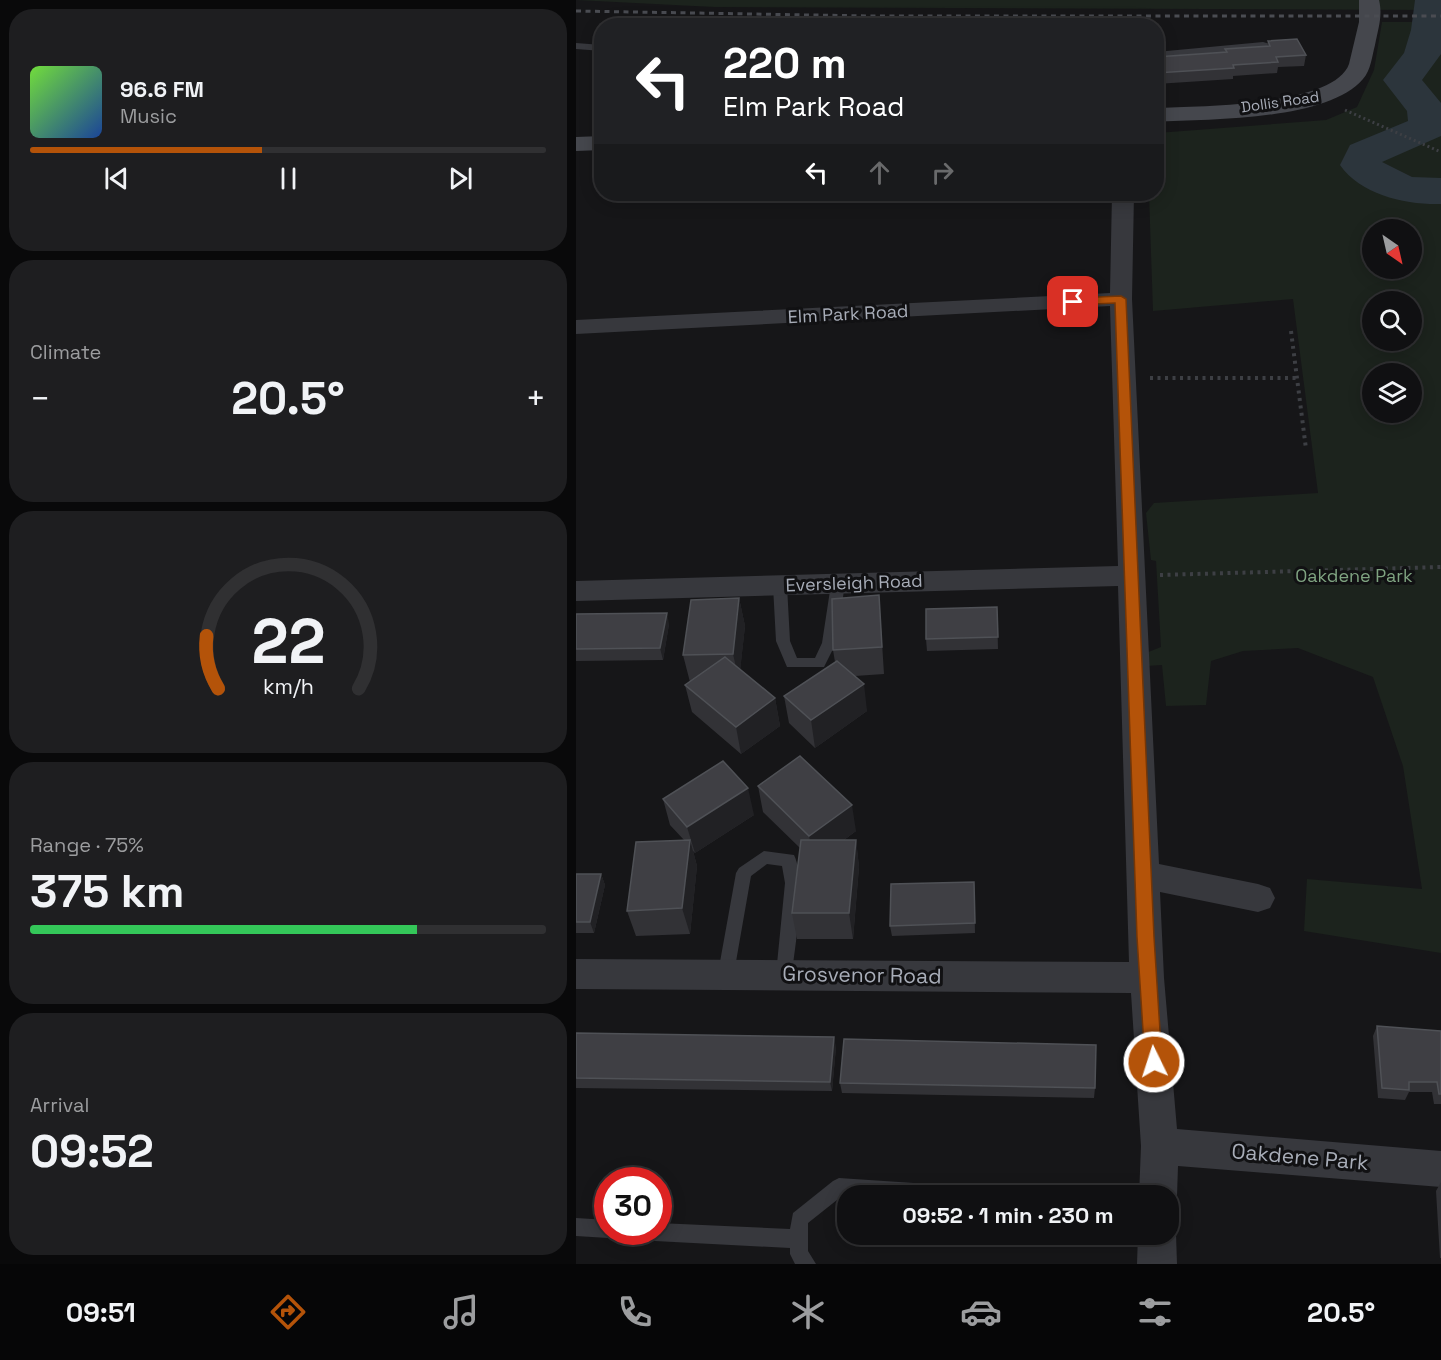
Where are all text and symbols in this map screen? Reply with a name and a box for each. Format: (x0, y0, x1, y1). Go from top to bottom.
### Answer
text: 220 m (723, 37, 847, 90)
icon: left (624, 42, 702, 120)
text: 96.6 FM (120, 75, 204, 103)
street label: Dollis Road (1240, 87, 1320, 116)
text: Elm Park Road (723, 89, 904, 124)
text: Music (120, 103, 177, 129)
icon: left (800, 156, 833, 189)
icon: ahead (863, 156, 896, 189)
icon: right (926, 156, 959, 189)
icon: previous (100, 162, 133, 195)
icon: pause (272, 162, 305, 195)
icon: next (444, 162, 477, 195)
north arrow (1362, 219, 1422, 279)
map controls (1362, 219, 1422, 423)
pin (1047, 276, 1098, 327)
icon: arrive (1056, 285, 1089, 318)
button: search (1362, 291, 1422, 351)
street label: Elm Park Road (787, 299, 909, 328)
text: Climate (30, 339, 101, 365)
button: layers (1362, 363, 1422, 423)
text: 20.5° (231, 370, 345, 427)
text: − (30, 378, 50, 420)
text: + (526, 378, 546, 420)
park label: Oakdene Park (1295, 564, 1413, 587)
street label: Eversleigh Road (785, 569, 923, 596)
text: 22 (251, 602, 325, 681)
text: km/h (262, 673, 314, 700)
text: Range · 75% (30, 832, 144, 858)
text: 375 km (30, 863, 185, 920)
street label: Grosvenor Road (782, 960, 942, 989)
position arrow (1122, 1030, 1186, 1094)
text: Arrival (30, 1092, 89, 1118)
text: 09:52 (30, 1123, 154, 1180)
street label: Oakdene Park (1231, 1137, 1370, 1176)
speed limit sign: 30 (594, 1167, 672, 1245)
text: 09:52 · 1 min · 230 m (902, 1201, 1114, 1229)
icon: directions (267, 1291, 309, 1333)
icon: music (440, 1291, 482, 1333)
icon: phone (614, 1291, 656, 1333)
icon: climate (787, 1291, 829, 1333)
icon: car (960, 1291, 1002, 1333)
icon: filters (1134, 1291, 1176, 1333)
text: 09:51 (66, 1295, 136, 1330)
text: 20.5° (1307, 1295, 1375, 1330)

